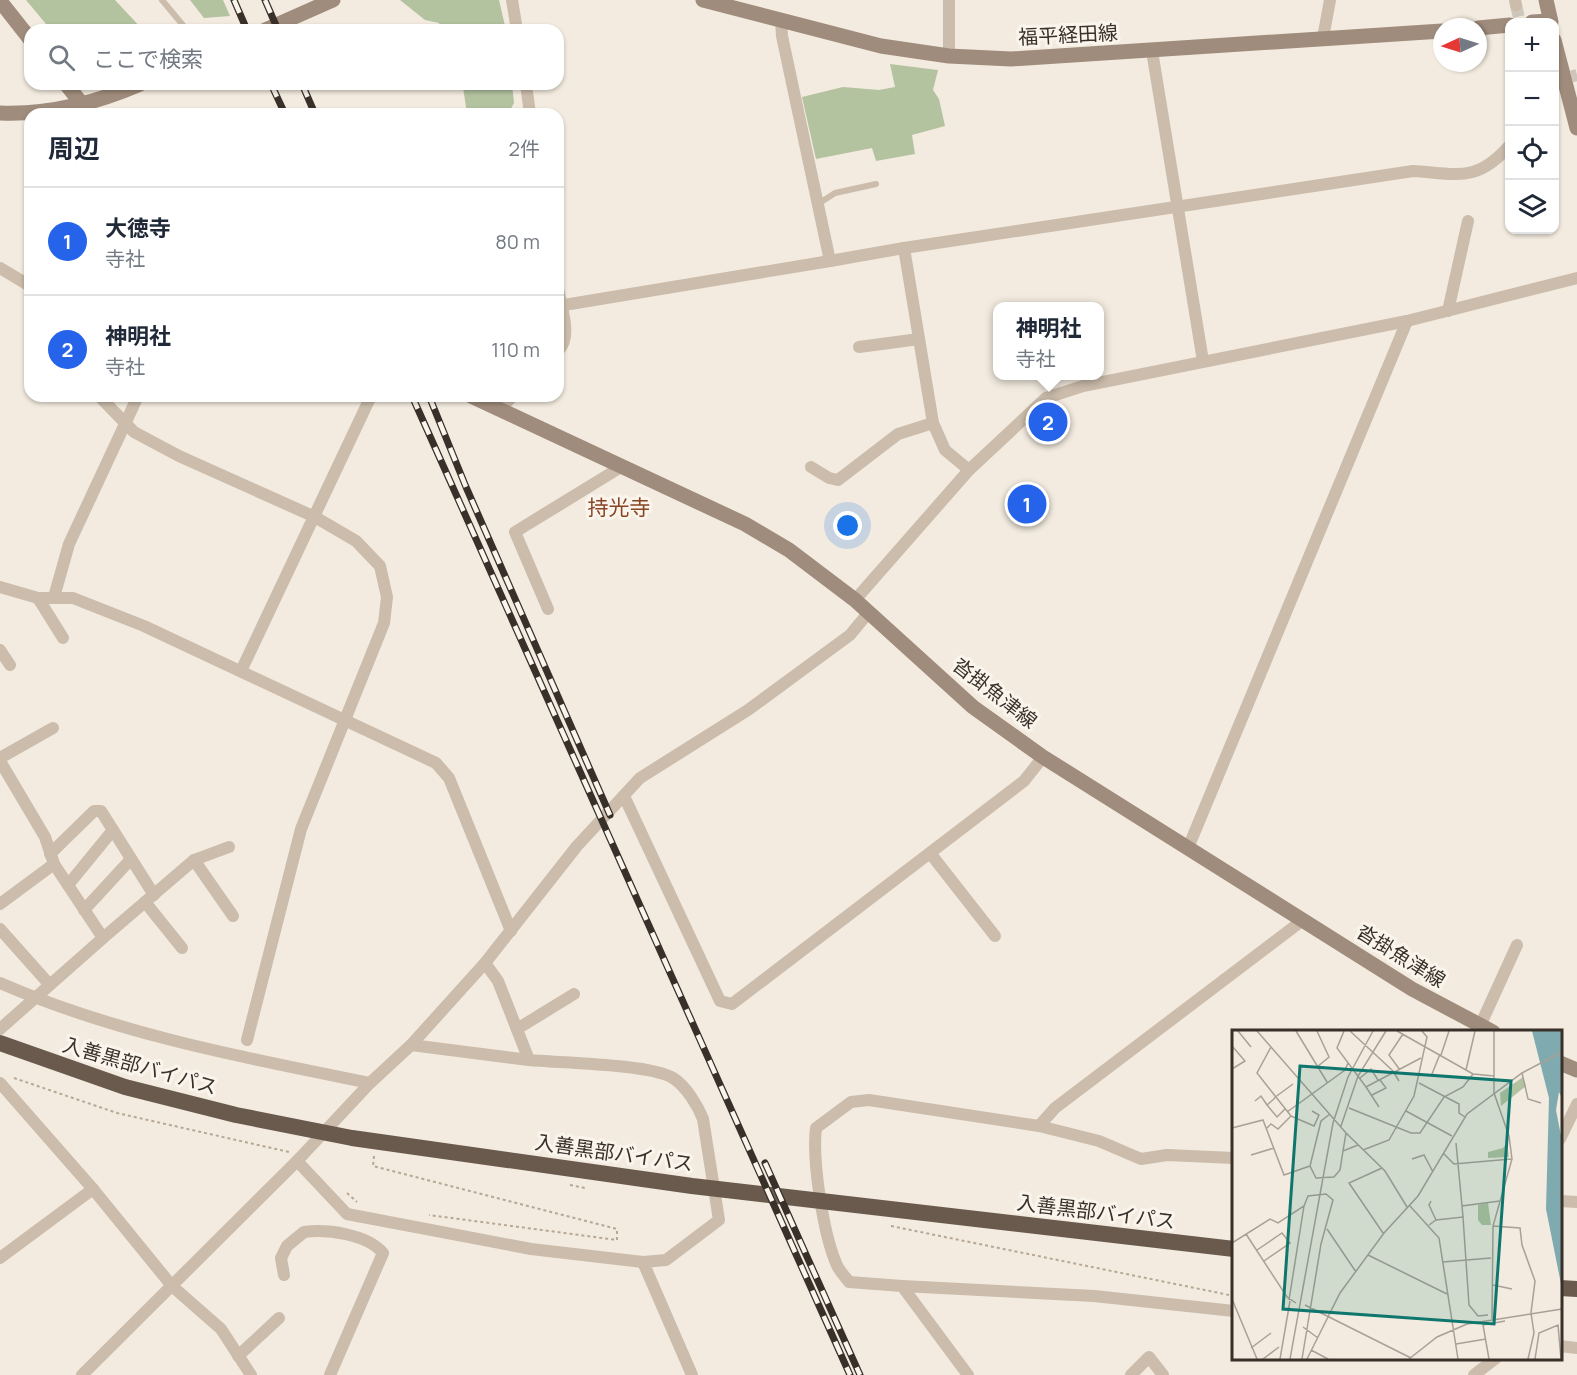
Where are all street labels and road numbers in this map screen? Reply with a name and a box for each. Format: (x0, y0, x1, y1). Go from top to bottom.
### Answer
street label: 福平経田線 (1017, 18, 1119, 51)
street label: 沓掛魚津線 (948, 651, 1043, 734)
street label: 沓掛魚津線 (1352, 918, 1451, 994)
street label: 入善黒部バイパス (60, 1031, 221, 1100)
street label: 入善黒部バイパス (533, 1128, 695, 1177)
street label: 入善黒部バイパス (1015, 1188, 1177, 1235)

